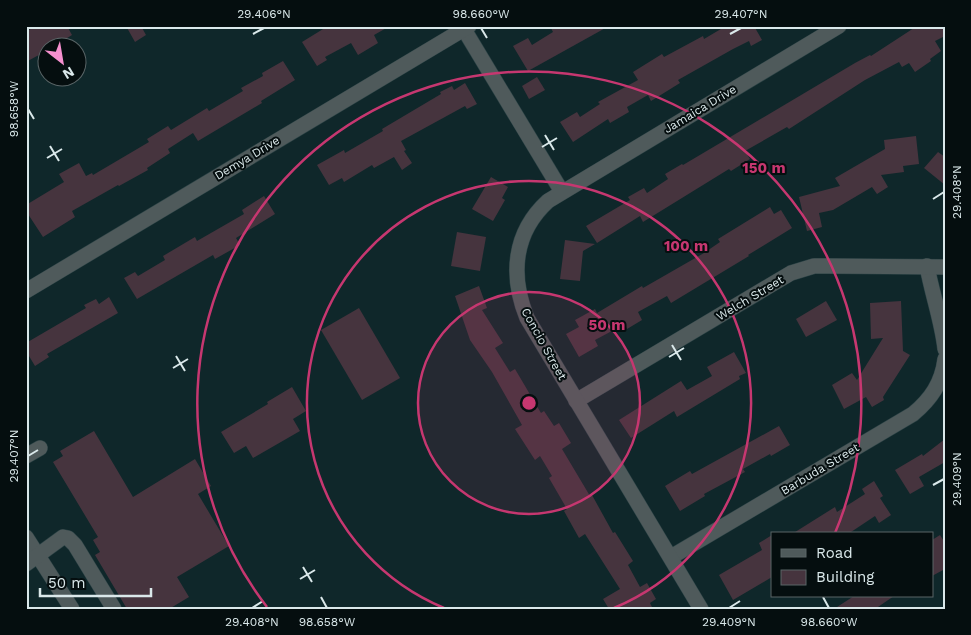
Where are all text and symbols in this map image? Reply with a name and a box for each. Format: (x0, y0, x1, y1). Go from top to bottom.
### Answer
text: 29.406°N (237, 7, 291, 21)
text: 98.660°W (453, 7, 510, 21)
text: 29.407°N (715, 7, 767, 21)
north arrow (38, 38, 88, 88)
text: N (60, 64, 77, 83)
text: 98.658°W (7, 80, 21, 137)
street label: Jamaica Drive (661, 82, 739, 136)
street label: Demya Drive (212, 133, 282, 183)
text: 150 m (742, 159, 786, 177)
text: 29.408°N (950, 165, 964, 219)
text: 100 m (664, 237, 708, 255)
street label: Welch Street (714, 272, 786, 324)
street label: Concio Street (518, 306, 570, 382)
text: 50 m (589, 316, 625, 334)
centre of rings (520, 394, 538, 412)
text: 29.407°N (7, 430, 21, 482)
street label: Barbuda Street (778, 440, 862, 498)
text: 29.409°N (950, 452, 964, 506)
legend (771, 532, 934, 598)
text: Road (816, 544, 853, 562)
scale bar (40, 565, 151, 597)
text: Building (816, 568, 874, 586)
text: 50 m (48, 574, 85, 592)
text: 29.408°N (225, 615, 279, 629)
text: 98.658°W (299, 615, 356, 629)
text: 29.409°N (702, 615, 756, 629)
text: 98.660°W (801, 615, 858, 629)

